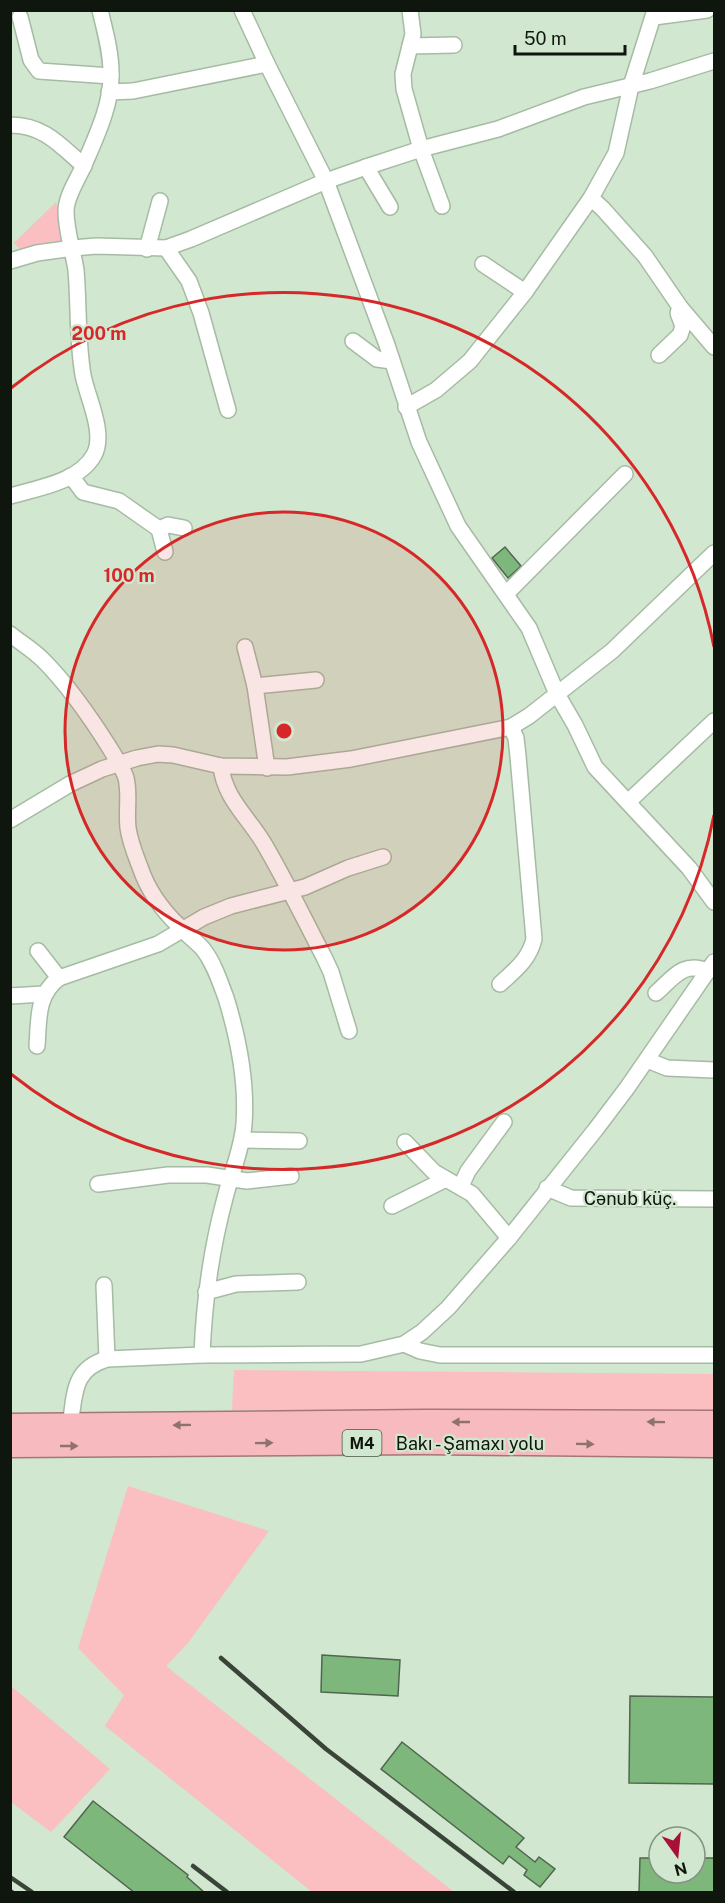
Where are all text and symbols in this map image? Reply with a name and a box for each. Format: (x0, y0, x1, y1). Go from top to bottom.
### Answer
scale bar (515, 18, 624, 56)
text: 50 m (524, 28, 567, 49)
text: 200 m (72, 323, 126, 344)
text: 100 m (103, 565, 155, 586)
centre of rings (274, 721, 294, 741)
street label: Cənub küç. (584, 1188, 676, 1209)
one-way arrow (452, 1417, 471, 1427)
one-way arrow (647, 1418, 666, 1427)
one-way arrow (173, 1420, 192, 1430)
road number: M4 (342, 1430, 382, 1456)
street label: Bakı - Şamaxı yolu (396, 1433, 544, 1454)
one-way arrow (254, 1439, 273, 1448)
one-way arrow (575, 1439, 594, 1449)
one-way arrow (59, 1441, 78, 1450)
north arrow (647, 1825, 707, 1885)
text: N (672, 1858, 689, 1880)

